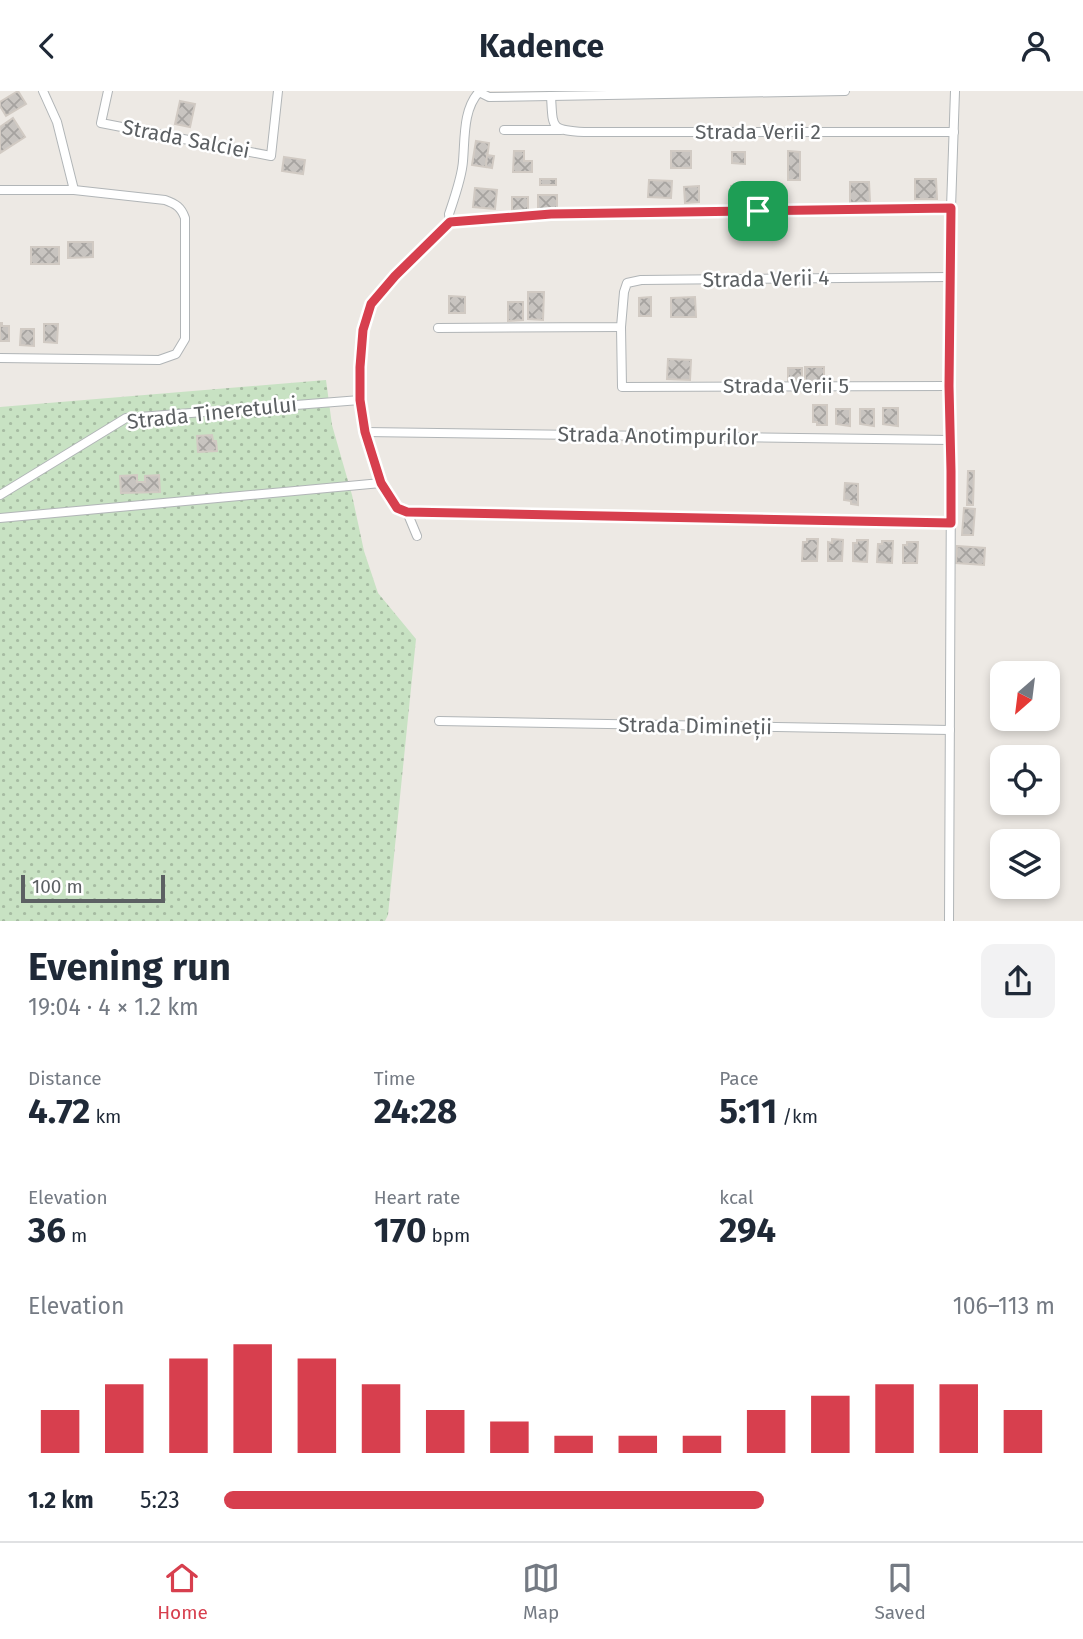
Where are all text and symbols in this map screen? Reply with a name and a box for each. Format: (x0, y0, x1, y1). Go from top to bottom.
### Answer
icon: back (28, 27, 66, 65)
text: Kadence (479, 27, 604, 65)
icon: person (1017, 27, 1055, 65)
street label: Strada Salciei (120, 114, 252, 164)
street label: Strada Verii 2 (695, 119, 821, 145)
pin (728, 181, 788, 241)
icon: arrive (739, 192, 777, 230)
street label: Strada Verii 4 (702, 265, 830, 293)
street label: Strada Verii 5 (723, 373, 849, 399)
street label: Strada Tineretului (126, 391, 298, 435)
street label: Strada Anotimpurilor (557, 421, 759, 451)
north arrow (990, 661, 1060, 731)
map controls (990, 661, 1060, 899)
street label: Strada Dimineții (618, 712, 772, 740)
button: locate (990, 745, 1060, 815)
button: layers (990, 829, 1060, 899)
scale bar (21, 873, 164, 904)
text: 100 m (32, 875, 83, 898)
text: Evening run (28, 944, 231, 990)
button: share (981, 944, 1055, 1018)
text: 19:04 · 4 × 1.2 km (28, 993, 199, 1021)
text: Distance (28, 1067, 102, 1090)
text: Time (374, 1067, 415, 1090)
text: Pace (719, 1067, 759, 1090)
text: 4.72 (28, 1090, 90, 1132)
text: 24:28 (374, 1090, 457, 1132)
text: 5:11 (719, 1090, 777, 1132)
text: km (90, 1105, 121, 1128)
text: /km (777, 1105, 818, 1128)
text: Elevation (28, 1186, 108, 1209)
text: Heart rate (374, 1186, 460, 1209)
text: kcal (719, 1186, 754, 1209)
text: 36 (28, 1209, 66, 1251)
text: 170 (374, 1209, 426, 1251)
text: 294 (719, 1209, 776, 1251)
text: m (66, 1224, 87, 1247)
text: bpm (426, 1224, 470, 1247)
text: Elevation (28, 1292, 124, 1320)
text: 106–113 m (953, 1292, 1055, 1320)
text: 1.2 km (28, 1486, 94, 1514)
text: 5:23 (140, 1486, 180, 1514)
tab: Home (157, 1559, 208, 1624)
tab: Map (522, 1559, 560, 1624)
tab: Saved (874, 1559, 926, 1624)

